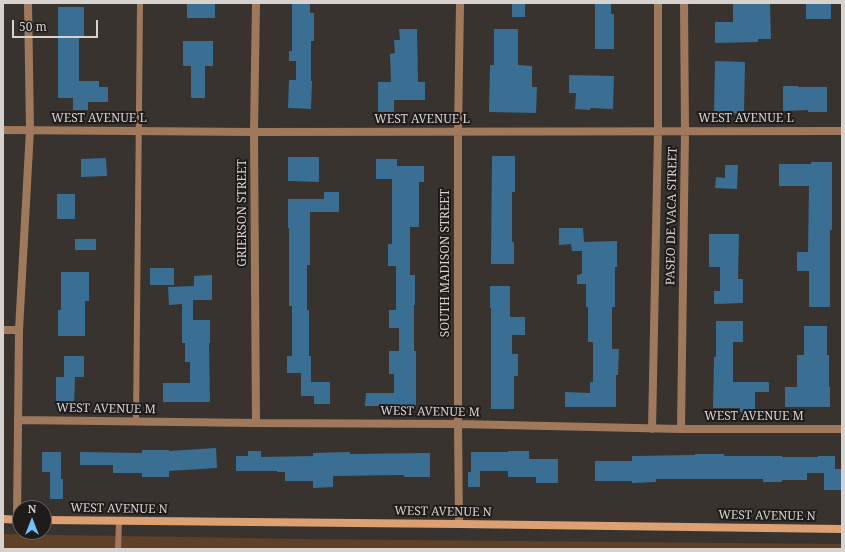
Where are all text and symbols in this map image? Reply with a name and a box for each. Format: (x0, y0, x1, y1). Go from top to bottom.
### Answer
scale bar (14, 12, 100, 38)
text: 50 m (19, 18, 47, 35)
street label: WEST AVENUE L (51, 112, 147, 126)
street label: WEST AVENUE L (698, 112, 794, 126)
street label: WEST AVENUE L (374, 113, 470, 127)
street label: PASEO DE VACA STREET (664, 147, 680, 285)
street label: GRIERSON STREET (236, 159, 250, 267)
street label: SOUTH MADISON STREET (439, 189, 453, 337)
street label: WEST AVENUE M (56, 401, 156, 417)
street label: WEST AVENUE M (380, 404, 480, 420)
street label: WEST AVENUE M (704, 410, 804, 424)
north arrow (12, 500, 52, 540)
text: N (28, 501, 36, 516)
street label: WEST AVENUE N (70, 501, 168, 517)
street label: WEST AVENUE N (394, 504, 492, 520)
street label: WEST AVENUE N (718, 508, 816, 524)

